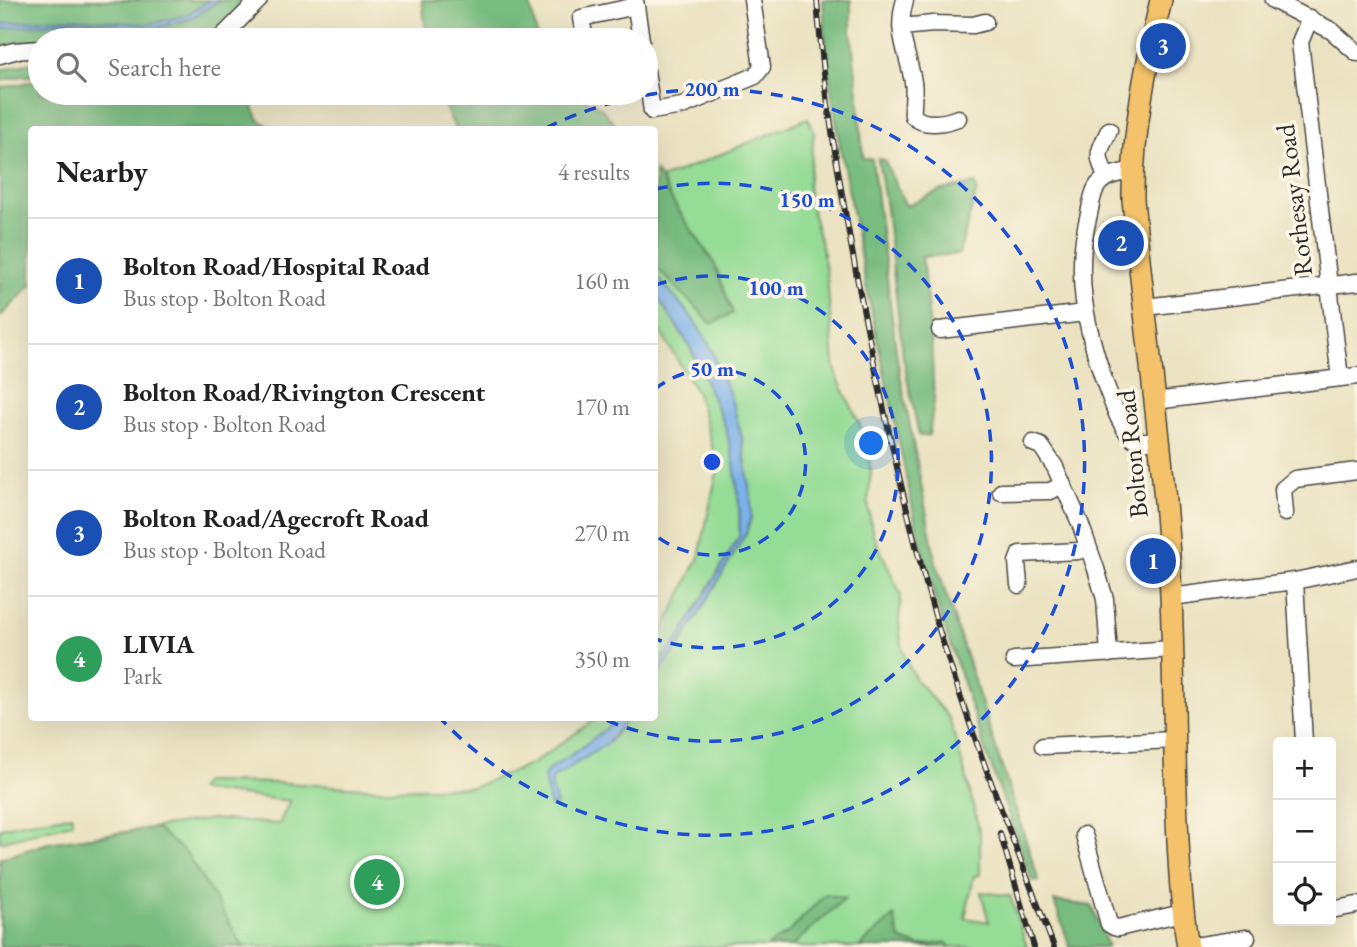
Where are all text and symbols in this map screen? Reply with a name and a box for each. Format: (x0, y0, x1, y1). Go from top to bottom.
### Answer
pin: 3 (1140, 20, 1186, 72)
search box (28, 28, 658, 105)
icon: search (52, 48, 90, 86)
text: Search here (108, 50, 221, 84)
text: 200 m (684, 75, 740, 102)
street label: Rothesay Road (1268, 121, 1320, 278)
text: Nearby (56, 152, 148, 191)
text: 4 results (558, 157, 630, 187)
text: 150 m (779, 186, 835, 213)
pin: 2 (1098, 217, 1144, 269)
text: Bolton Road/Hospital Road (123, 249, 430, 283)
text: 1 (73, 266, 85, 296)
text: 160 m (574, 266, 630, 296)
text: 100 m (748, 274, 804, 301)
text: Bus stop · Bolton Road (123, 283, 326, 313)
text: 50 m (690, 355, 734, 382)
text: Bolton Road/Rivington Crescent (123, 375, 485, 409)
street label: Bolton Road (1108, 388, 1156, 520)
text: 2 (73, 392, 85, 422)
text: 170 m (574, 392, 630, 422)
text: Bus stop · Bolton Road (123, 409, 326, 439)
your location (854, 426, 888, 460)
centre of rings (700, 450, 724, 474)
text: Bolton Road/Agecroft Road (123, 501, 429, 535)
text: 3 (73, 518, 85, 548)
text: 270 m (574, 518, 630, 548)
text: Bus stop · Bolton Road (123, 535, 326, 565)
pin: 1 (1130, 535, 1176, 587)
text: LIVIA (123, 627, 194, 661)
text: 4 (73, 644, 85, 674)
text: 350 m (574, 644, 630, 674)
text: Park (123, 661, 162, 691)
map controls (1273, 737, 1336, 926)
button: + (1273, 737, 1336, 800)
button: − (1273, 800, 1336, 863)
pin: 4 (354, 856, 400, 908)
button: locate (1273, 863, 1336, 926)

